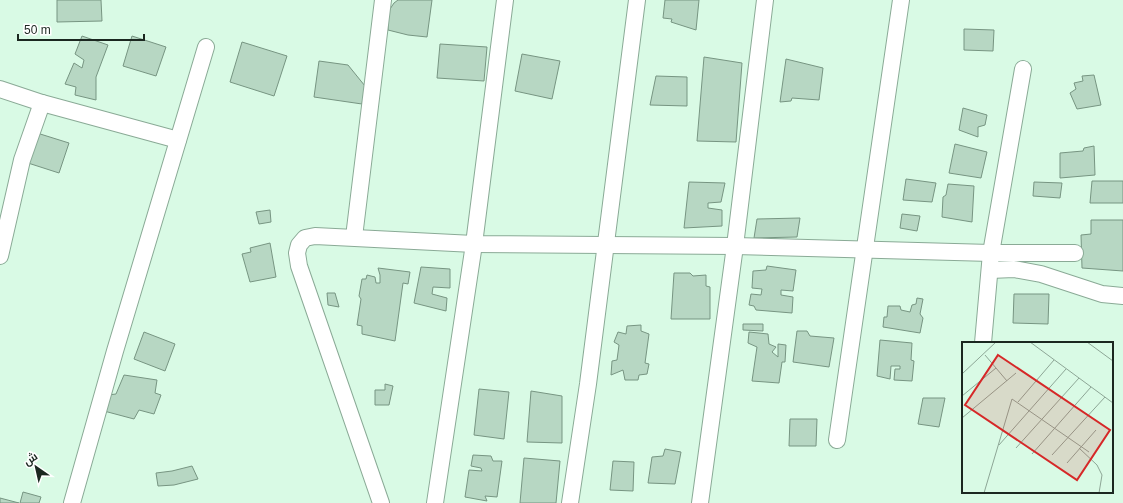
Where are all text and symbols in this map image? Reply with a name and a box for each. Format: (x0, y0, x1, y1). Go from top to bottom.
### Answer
scale bar (18, 16, 144, 42)
text: 50 m (24, 23, 51, 37)
inset map (962, 342, 1113, 493)
north arrow (16, 447, 56, 487)
text: ش (21, 450, 40, 468)

